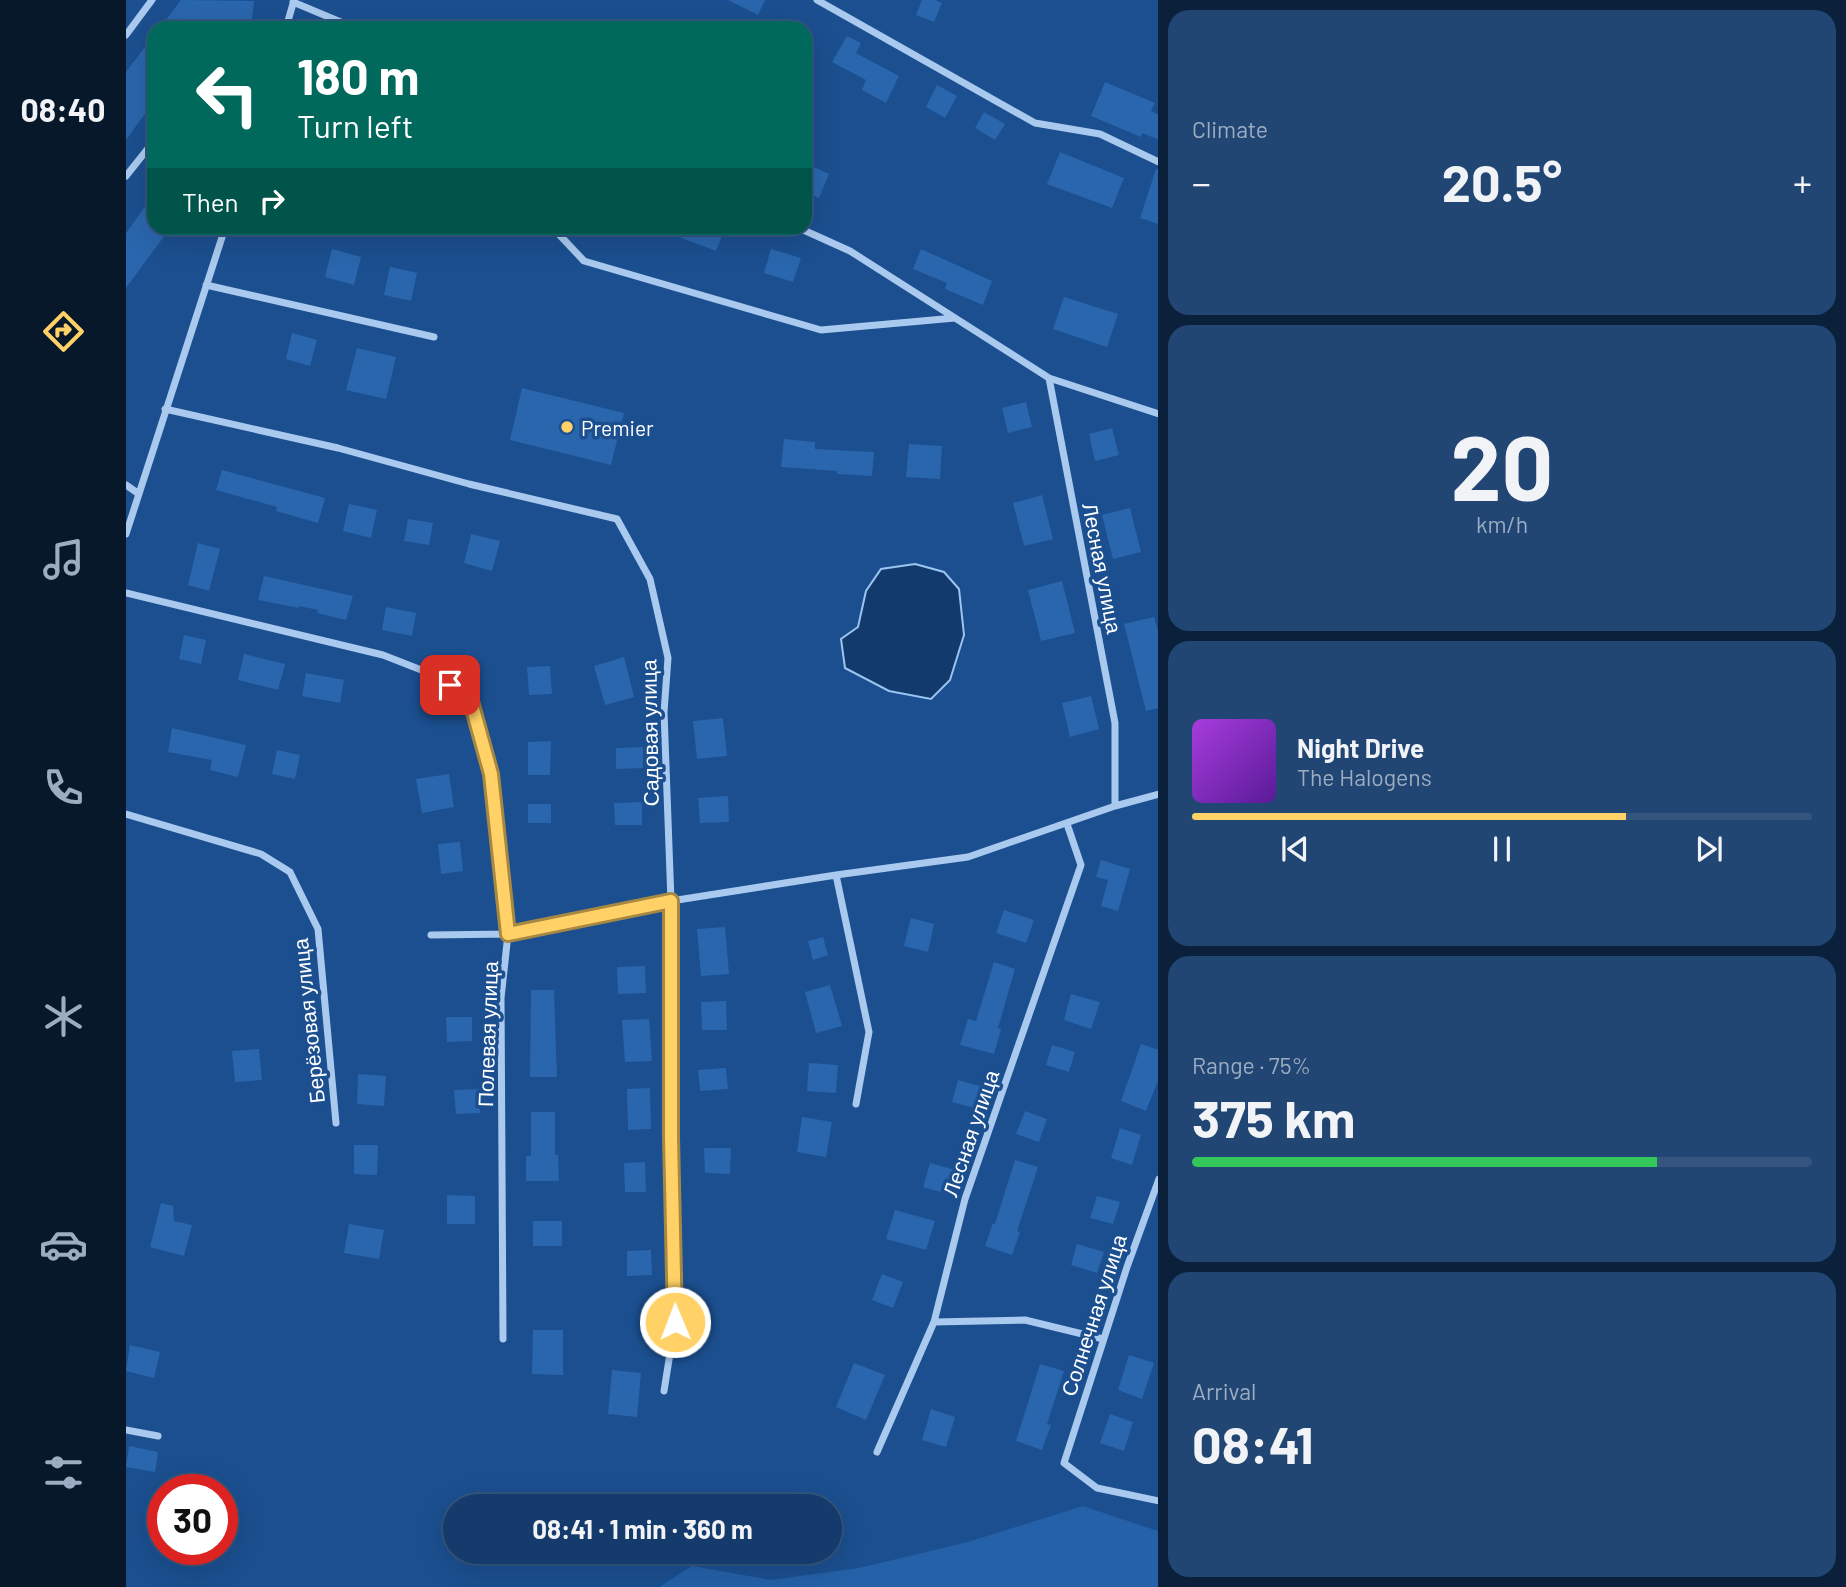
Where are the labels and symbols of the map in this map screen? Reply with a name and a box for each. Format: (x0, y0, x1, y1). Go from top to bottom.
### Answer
place label: Premier (581, 415, 654, 440)
marker: Premier (559, 419, 575, 435)
street label: Лесная улица (1078, 501, 1128, 636)
pin (420, 655, 480, 715)
street label: Садовая улица (635, 659, 663, 807)
street label: Берёзовая улица (287, 937, 329, 1105)
street label: Полевая улица (472, 960, 502, 1107)
street label: Лесная улица (937, 1066, 1003, 1200)
street label: Солнечная улица (1055, 1231, 1131, 1399)
position arrow (638, 1285, 712, 1359)
speed limit sign: 30 (147, 1474, 238, 1565)

